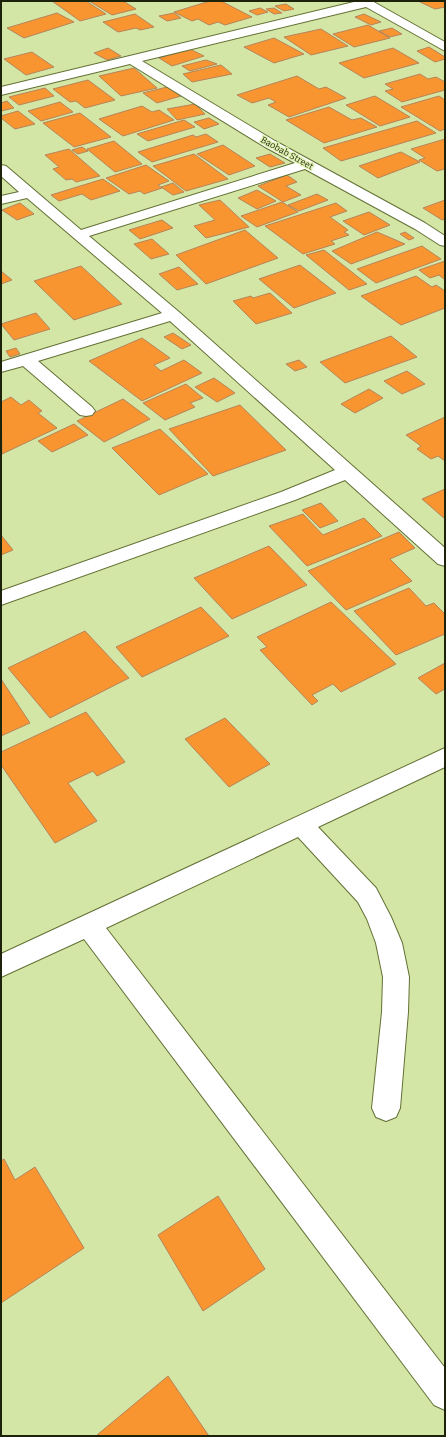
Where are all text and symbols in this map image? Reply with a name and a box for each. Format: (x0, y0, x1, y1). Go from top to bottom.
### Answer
street label: Baobab Street (259, 135, 316, 172)

